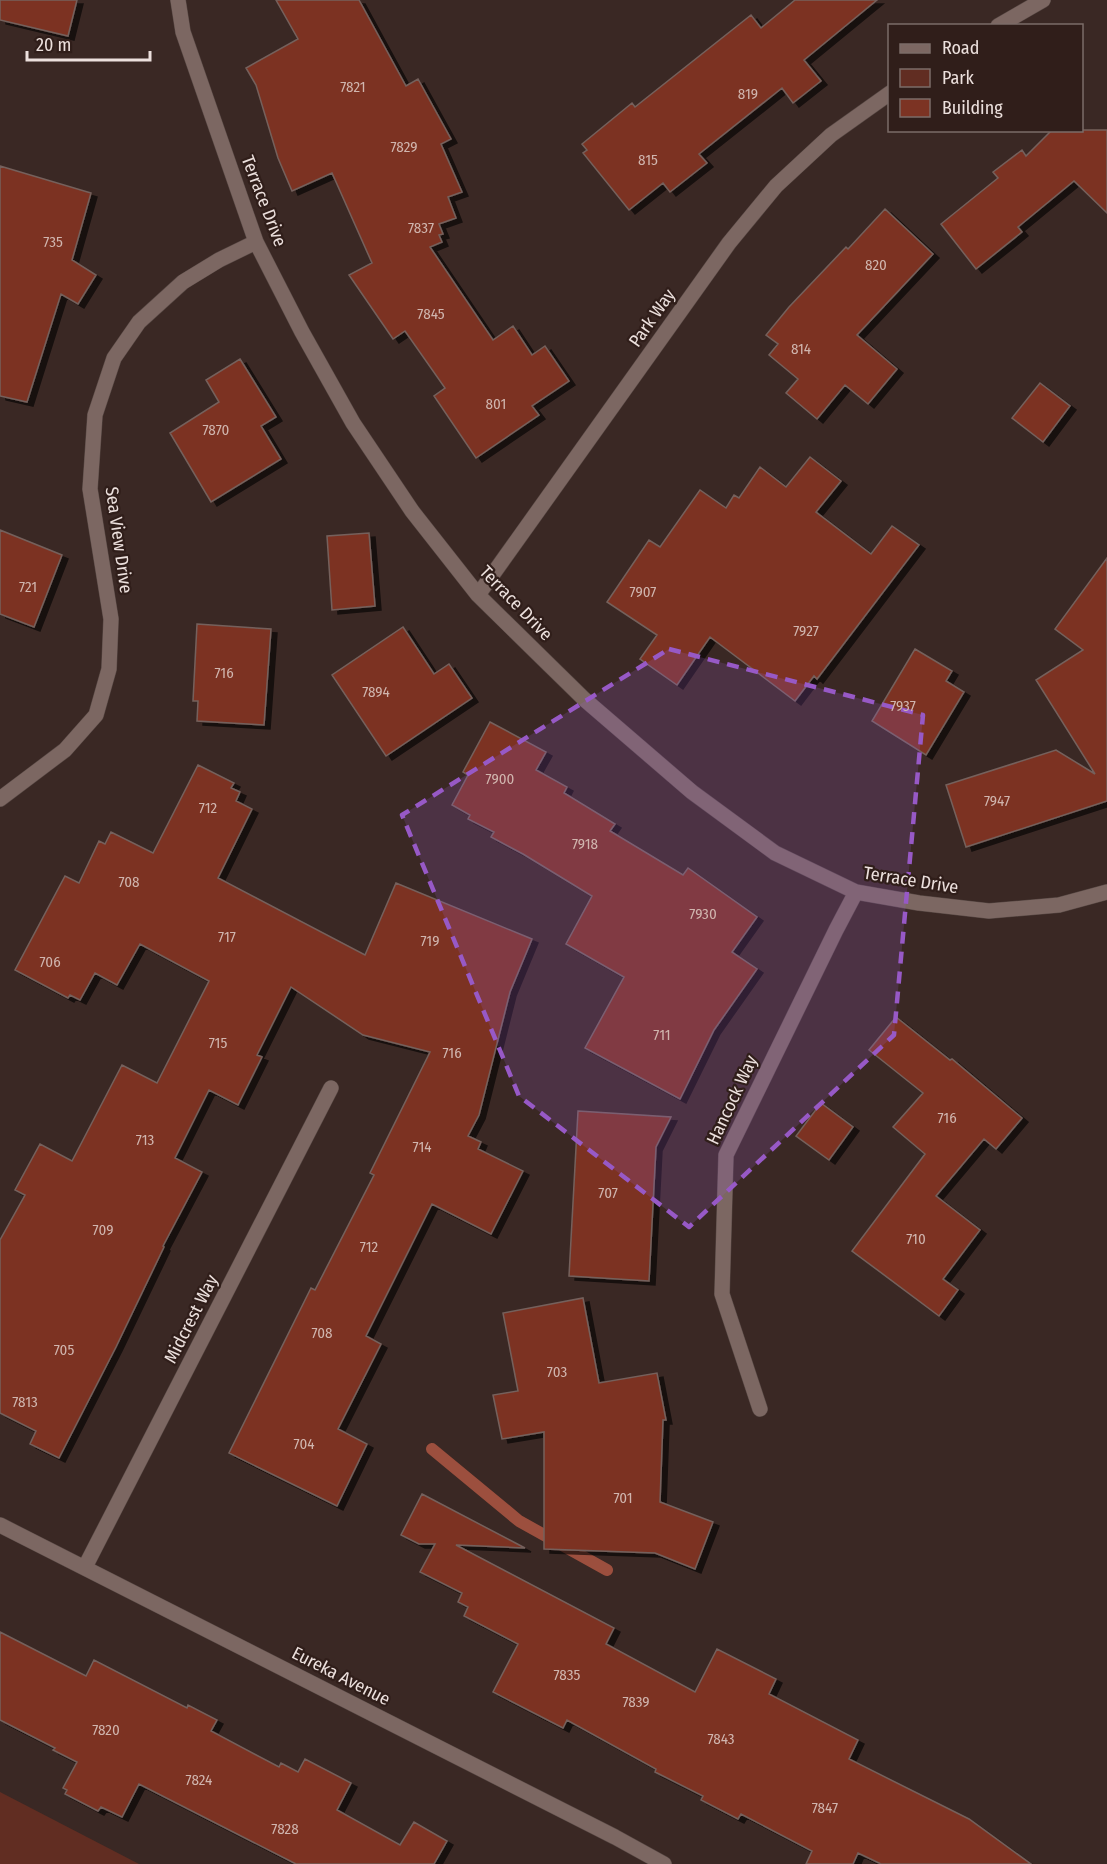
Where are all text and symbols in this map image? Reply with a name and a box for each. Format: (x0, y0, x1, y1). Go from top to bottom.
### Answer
scale bar (27, 24, 150, 62)
legend (888, 24, 1083, 132)
text: 20 m (36, 34, 71, 56)
text: Road (942, 37, 979, 59)
text: Park (942, 67, 975, 89)
house number: 7821 (340, 78, 366, 96)
house number: 819 (738, 85, 758, 103)
text: Building (942, 97, 1003, 119)
house number: 7829 (391, 138, 418, 156)
house number: 815 (638, 151, 658, 169)
street label: Terrace Drive (237, 152, 291, 250)
house number: 7837 (408, 219, 434, 237)
house number: 735 (43, 233, 63, 251)
house number: 820 (865, 256, 887, 274)
street label: Park Way (624, 285, 680, 351)
house number: 7845 (417, 305, 445, 323)
house number: 814 (791, 340, 811, 358)
house number: 801 (486, 395, 506, 413)
house number: 7870 (203, 421, 229, 439)
street label: Sea View Drive (101, 485, 137, 595)
street label: Terrace Drive (475, 561, 557, 645)
house number: 721 (19, 578, 37, 596)
house number: 7907 (630, 583, 656, 601)
house number: 7927 (793, 622, 819, 640)
house number: 716 (214, 664, 234, 682)
house number: 7894 (362, 683, 390, 701)
house number: 7937 (890, 697, 916, 715)
house number: 7900 (486, 770, 514, 788)
house number: 7947 (984, 792, 1010, 810)
house number: 712 (199, 799, 218, 817)
house number: 7918 (572, 835, 598, 853)
street label: Terrace Drive (862, 862, 960, 898)
house number: 708 (118, 873, 140, 891)
house number: 7930 (689, 905, 717, 923)
house number: 717 (218, 928, 236, 946)
house number: 719 (420, 932, 440, 950)
house number: 706 (39, 953, 61, 971)
house number: 711 (653, 1026, 671, 1044)
house number: 715 (209, 1034, 227, 1052)
house number: 716 (442, 1044, 462, 1062)
street label: Hancock Way (702, 1052, 762, 1148)
house number: 716 (937, 1109, 957, 1127)
house number: 713 (136, 1131, 154, 1149)
house number: 714 (413, 1138, 432, 1156)
house number: 707 (598, 1184, 618, 1202)
house number: 709 (93, 1221, 113, 1239)
house number: 710 (906, 1230, 926, 1248)
house number: 712 (360, 1238, 379, 1256)
street label: Midcrest Way (159, 1271, 223, 1367)
house number: 708 (311, 1324, 333, 1342)
house number: 705 (54, 1341, 74, 1359)
house number: 703 (547, 1363, 567, 1381)
house number: 7813 (12, 1393, 38, 1411)
house number: 704 (294, 1435, 315, 1453)
house number: 701 (613, 1489, 633, 1507)
street label: Eureka Avenue (288, 1642, 394, 1710)
house number: 7835 (554, 1666, 581, 1684)
house number: 7839 (622, 1693, 650, 1711)
house number: 7820 (92, 1721, 120, 1739)
house number: 7843 (707, 1730, 735, 1748)
house number: 7824 (186, 1771, 212, 1789)
house number: 7847 (812, 1799, 838, 1817)
house number: 7828 (271, 1820, 299, 1838)

